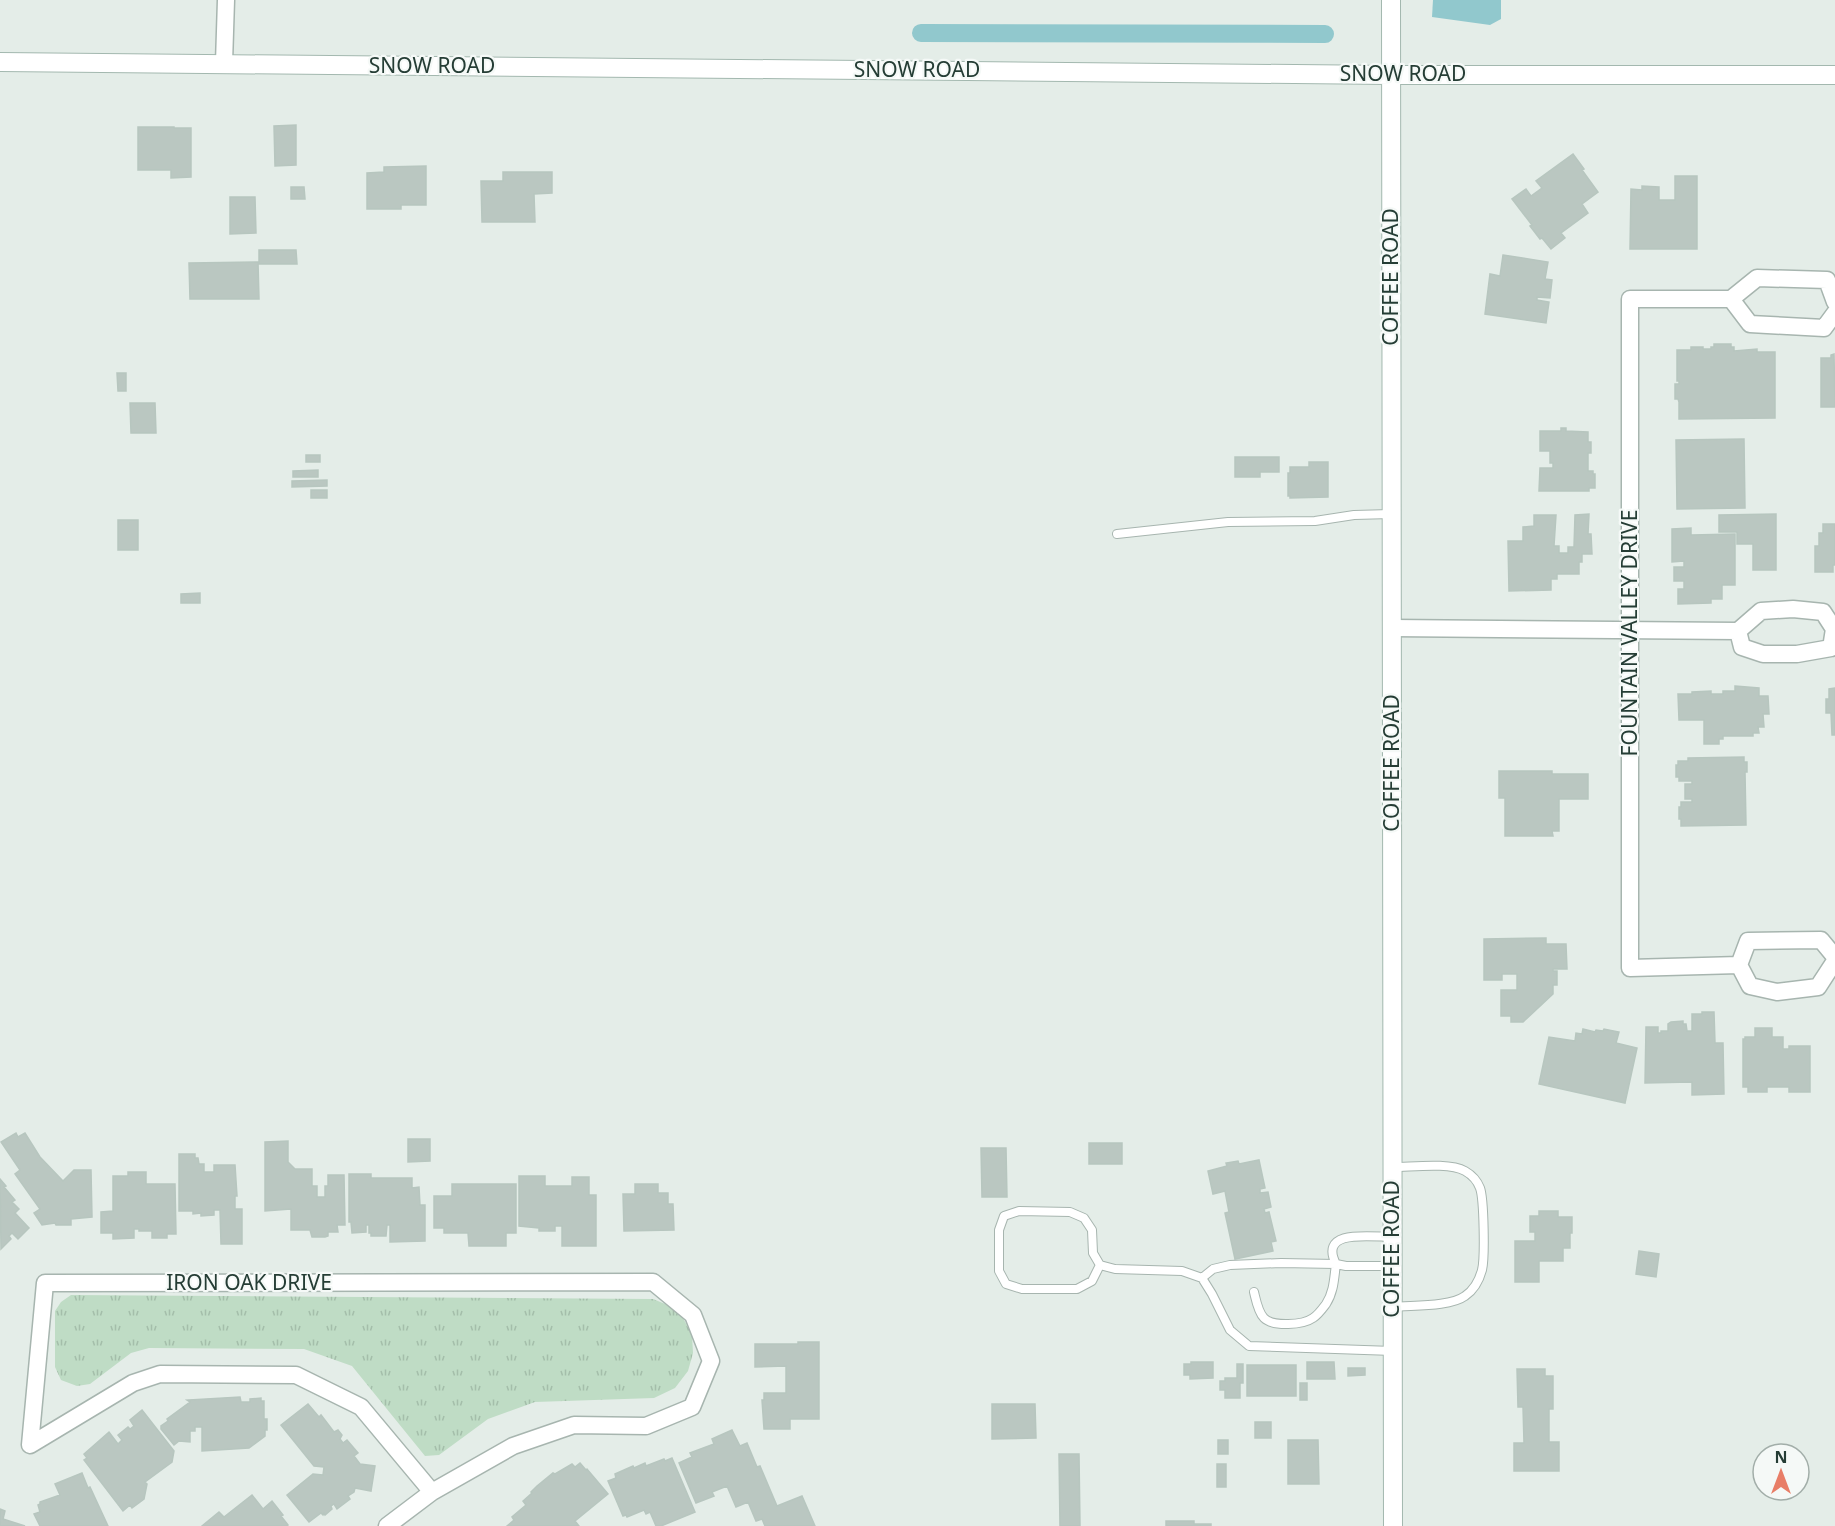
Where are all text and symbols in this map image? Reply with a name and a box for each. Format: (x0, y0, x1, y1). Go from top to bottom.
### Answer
street label: SNOW ROAD (369, 51, 495, 79)
street label: SNOW ROAD (854, 55, 980, 83)
street label: SNOW ROAD (1340, 59, 1466, 87)
street label: COFFEE ROAD (1376, 208, 1404, 346)
street label: FOUNTAIN VALLEY DRIVE (1615, 510, 1643, 756)
street label: COFFEE ROAD (1377, 694, 1405, 832)
street label: COFFEE ROAD (1377, 1180, 1405, 1318)
street label: IRON OAK DRIVE (166, 1268, 332, 1296)
north arrow (1751, 1442, 1811, 1502)
text: N (1774, 1446, 1788, 1468)

